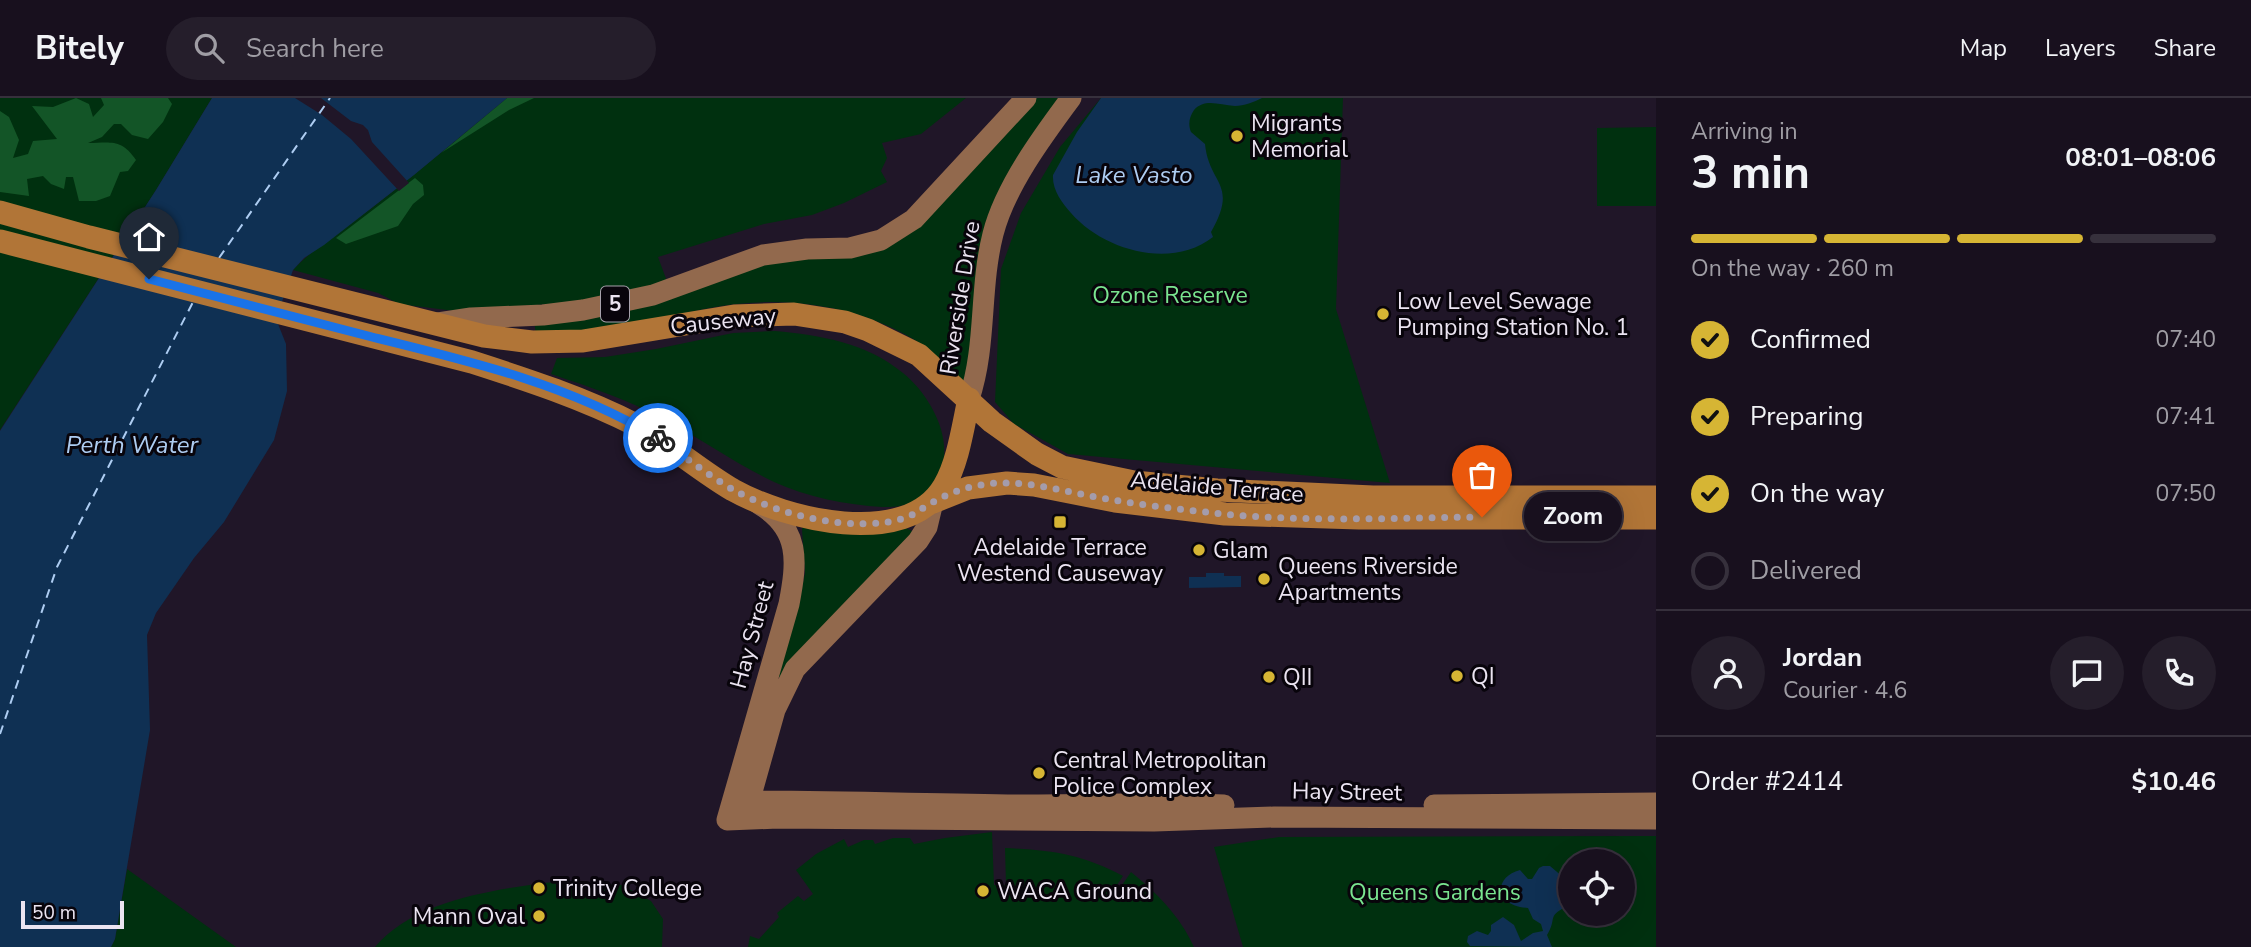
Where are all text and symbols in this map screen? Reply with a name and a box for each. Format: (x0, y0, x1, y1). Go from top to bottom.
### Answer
search box (166, 17, 656, 80)
text: Bitely (35, 26, 124, 71)
icon: search (190, 29, 228, 67)
text: Search here (246, 31, 384, 66)
text: Map (1960, 32, 2007, 64)
text: Layers (2045, 32, 2116, 64)
text: Share (2154, 32, 2216, 64)
place label: Migrants Memorial (1251, 108, 1348, 165)
text: Arriving in (1691, 116, 1798, 147)
marker: Migrants Memorial (1229, 128, 1245, 144)
text: 08:01–08:06 (2065, 140, 2216, 175)
text: 3 min (1691, 141, 1810, 204)
water label: Lake Vasto (1075, 159, 1193, 191)
pin (119, 207, 179, 279)
icon: home (130, 218, 168, 256)
street label: Riverside Drive (933, 219, 987, 377)
text: On the way · 260 m (1691, 253, 1894, 284)
park label: Ozone Reserve (1092, 280, 1248, 311)
road number: 5 (601, 286, 629, 322)
place label: Low Level Sewage Pumping Station No. 1 (1397, 286, 1629, 343)
street label: Causeway (668, 300, 778, 342)
marker: Low Level Sewage Pumping Station No. 1 (1375, 306, 1391, 322)
icon: check (1691, 321, 1729, 359)
text: Confirmed (1750, 322, 1871, 357)
text: 07:40 (2156, 324, 2216, 355)
icon: check (1691, 398, 1729, 436)
text: Preparing (1750, 399, 1863, 434)
text: 07:41 (2156, 401, 2216, 432)
courier (623, 403, 693, 473)
icon: bike (639, 419, 677, 457)
water label: Perth Water (66, 429, 200, 461)
pin (1452, 445, 1512, 517)
icon: bag (1463, 456, 1501, 494)
street label: Adelaide Terrace (1129, 464, 1305, 510)
icon: check (1691, 475, 1729, 513)
text: On the way (1750, 476, 1884, 511)
text: 07:50 (2156, 478, 2216, 509)
callout: Zoom (1524, 492, 1622, 542)
text: Zoom (1543, 501, 1603, 532)
marker: Adelaide Terrace Westend Causeway (1052, 514, 1068, 530)
place label: Adelaide Terrace Westend Causeway (957, 532, 1163, 589)
place label: Glam (1213, 535, 1268, 566)
marker: Glam (1191, 542, 1207, 558)
place label: Queens Riverside Apartments (1278, 551, 1458, 608)
text: Delivered (1750, 553, 1862, 588)
marker: Queens Riverside Apartments (1256, 571, 1272, 587)
street label: Hay Street (723, 577, 781, 692)
button: person (1691, 636, 1765, 710)
button: chat (2050, 636, 2124, 710)
button: phone (2142, 636, 2216, 710)
text: Jordan (1783, 640, 1862, 675)
place label: QI (1471, 661, 1495, 692)
place label: QII (1283, 662, 1312, 693)
marker: QI (1449, 668, 1465, 684)
marker: QII (1261, 669, 1277, 685)
text: Courier · 4.6 (1783, 675, 1907, 706)
place label: Central Metropolitan Police Complex (1053, 745, 1267, 802)
text: Order #2414 (1691, 764, 1843, 799)
text: $10.46 (2132, 764, 2216, 799)
marker: Central Metropolitan Police Complex (1031, 765, 1047, 781)
street label: Hay Street (1292, 776, 1403, 808)
map controls (1558, 849, 1635, 926)
button: locate (1558, 849, 1635, 926)
place label: Trinity College (553, 873, 702, 904)
place label: WACA Ground (997, 876, 1152, 907)
park label: Queens Gardens (1349, 877, 1521, 908)
marker: Trinity College (531, 880, 547, 896)
marker: WACA Ground (975, 883, 991, 899)
scale bar (21, 898, 124, 930)
text: 50 m (32, 900, 76, 926)
place label: Mann Oval (413, 901, 525, 932)
marker: Mann Oval (531, 908, 547, 924)

